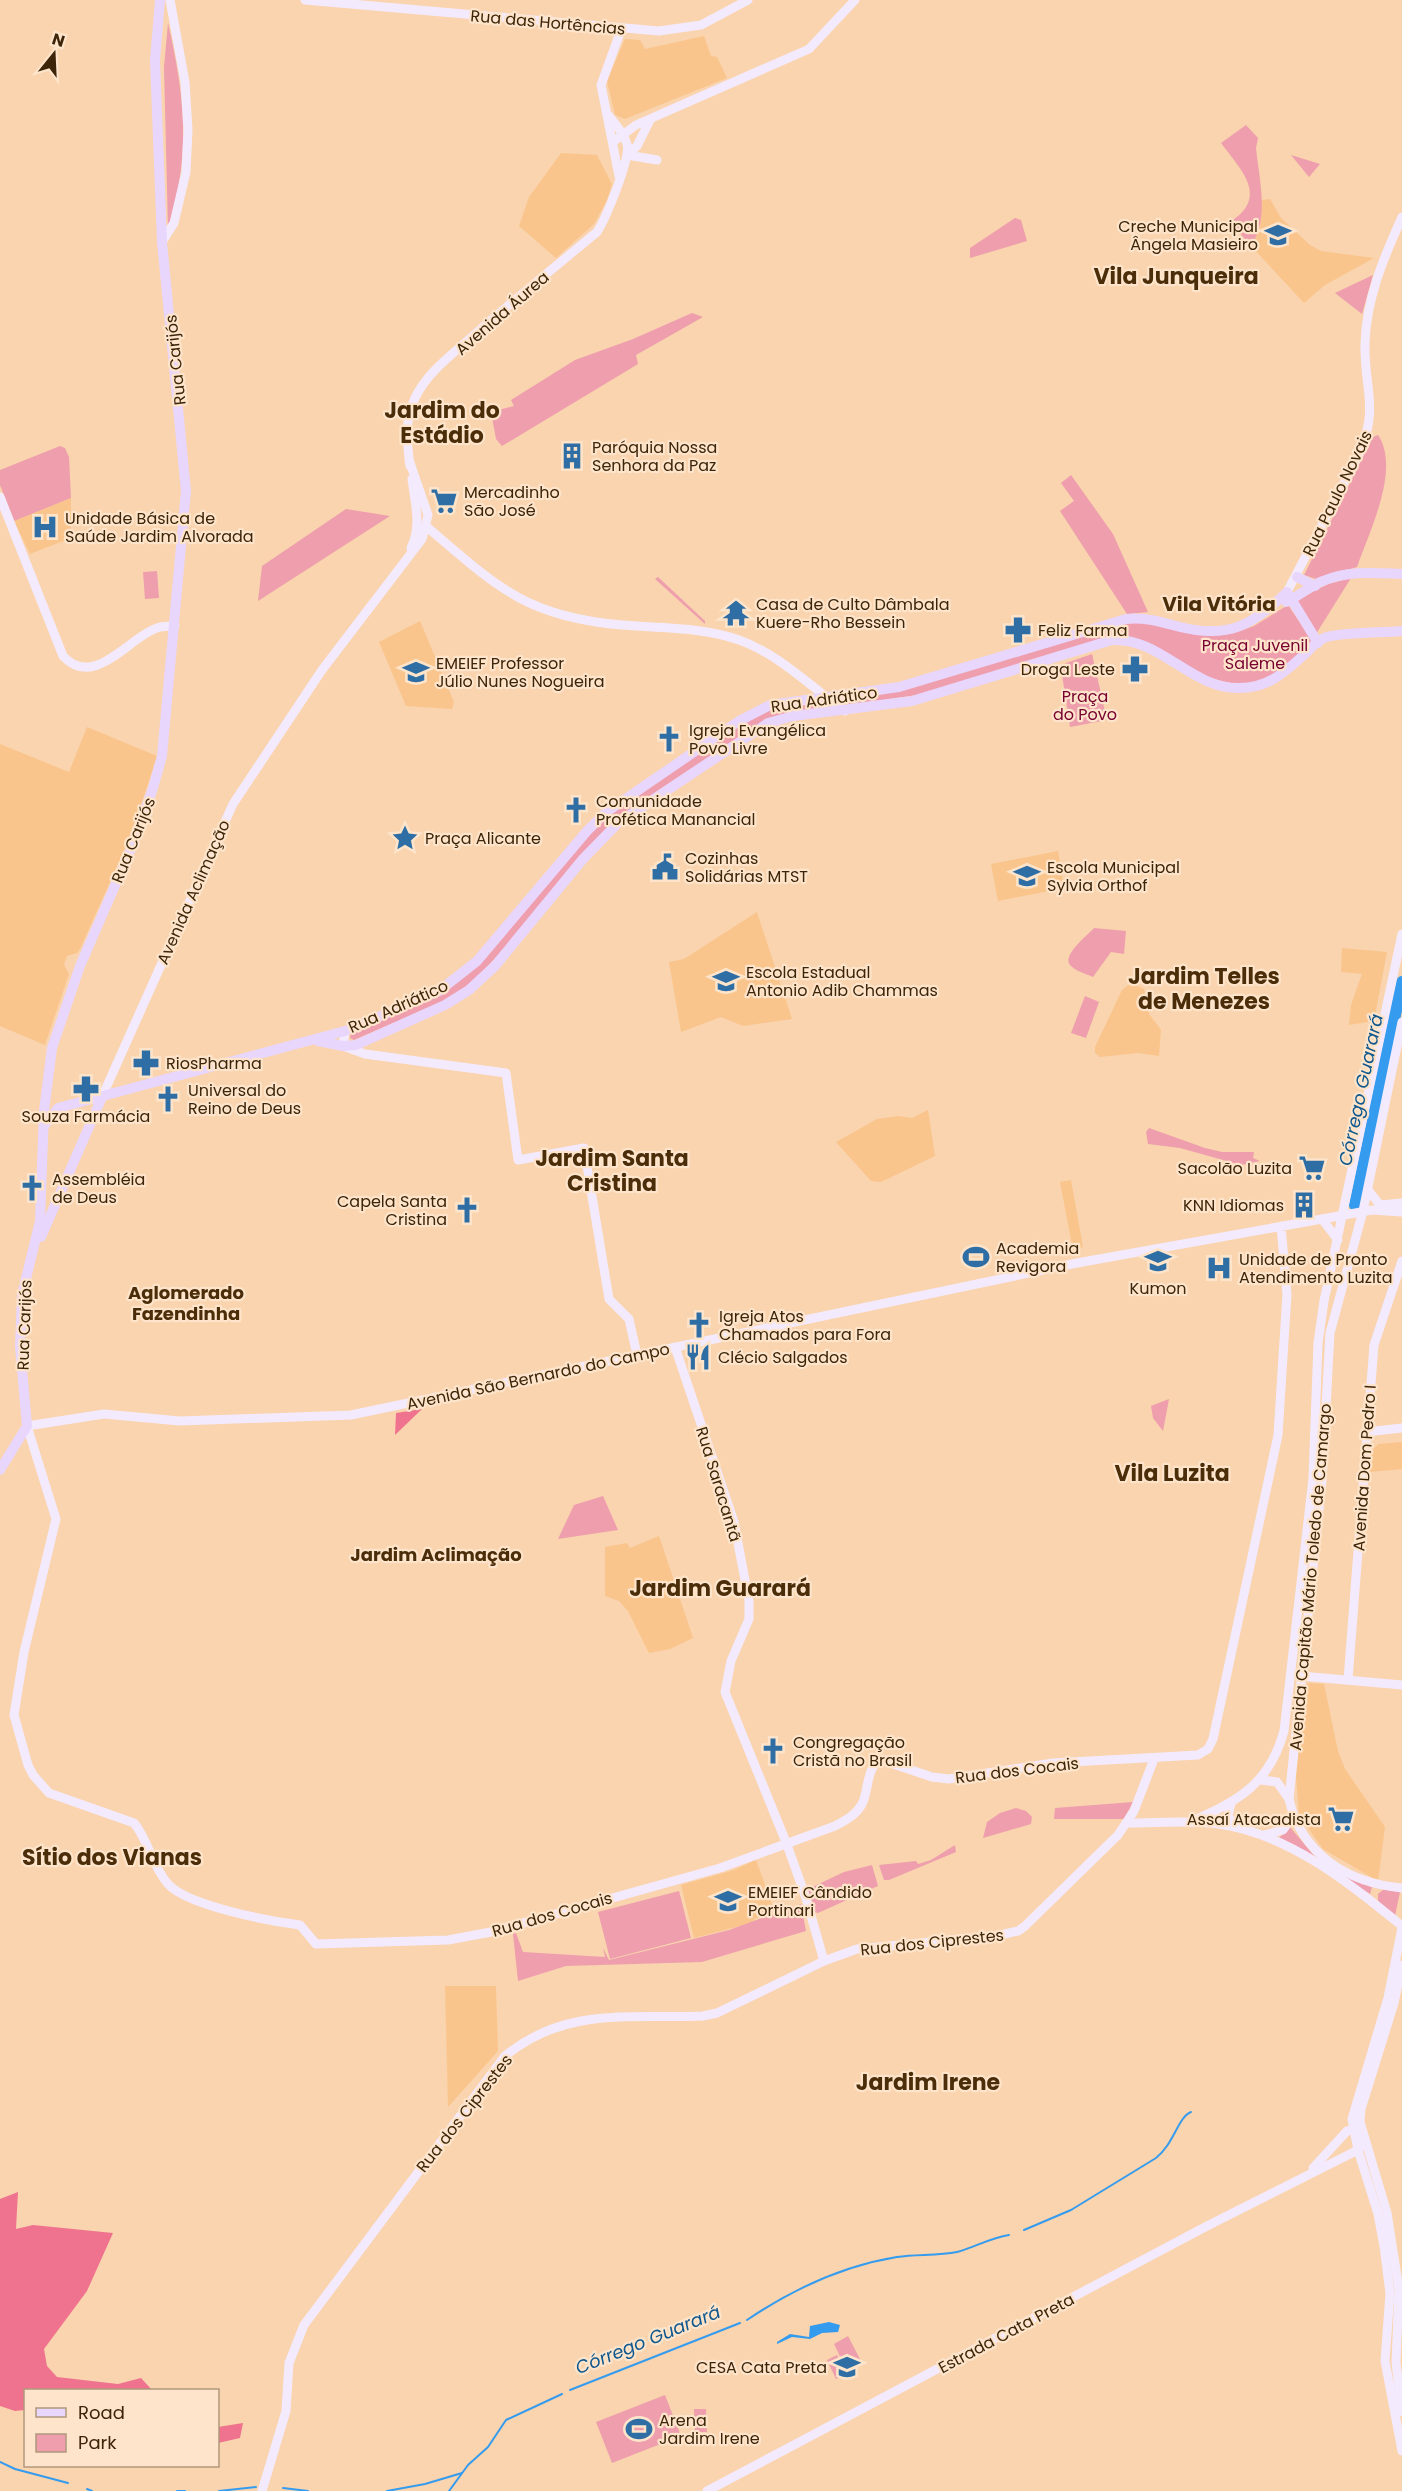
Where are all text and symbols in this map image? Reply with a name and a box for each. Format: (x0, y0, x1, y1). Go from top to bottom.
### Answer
street label: Rua das Hortências (470, 4, 626, 41)
north arrow (24, 24, 84, 84)
text: N (49, 27, 68, 53)
place label: Creche Municipal Ângela Masieiro (1118, 215, 1258, 256)
school or university icon: Creche Municipal Ângela Masieiro (1263, 220, 1293, 250)
district label: Vila Junqueira (1093, 261, 1259, 292)
street label: Avenida Áurea (450, 266, 554, 361)
street label: Rua Carijós (159, 314, 192, 406)
district label: Jardim do Estádio (384, 395, 500, 451)
street label: Rua Paulo Novais (1297, 426, 1378, 560)
place label: Paróquia Nossa Senhora da Paz (592, 436, 717, 477)
building icon: Paróquia Nossa Senhora da Paz (557, 441, 587, 471)
place label: Mercadinho São José (464, 481, 560, 522)
supermarket icon: Mercadinho São José (429, 486, 459, 516)
place label: Unidade Básica de Saúde Jardim Alvorada (65, 507, 254, 548)
hospital icon: Unidade Básica de Saúde Jardim Alvorada (30, 512, 60, 542)
district label: Vila Vitória (1162, 590, 1276, 618)
place label: Casa de Culto Dâmbala Kuere-Rho Bessein (756, 593, 949, 634)
temple icon: Casa de Culto Dâmbala Kuere-Rho Bessein (721, 598, 751, 628)
pharmacy icon: Feliz Farma (1003, 615, 1033, 645)
place label: Feliz Farma (1038, 619, 1128, 642)
park label: Praça Juvenil Saleme (1202, 634, 1308, 675)
place label: EMEIEF Professor Júlio Nunes Nogueira (436, 652, 605, 693)
pharmacy icon: Droga Leste (1120, 654, 1150, 684)
school or university icon: EMEIEF Professor Júlio Nunes Nogueira (401, 657, 431, 687)
place label: Droga Leste (1021, 658, 1115, 681)
street label: Rua Adriático (769, 681, 879, 718)
park label: Praça do Povo (1053, 685, 1117, 726)
place label: Igreja Evangélica Povo Livre (689, 719, 826, 760)
church icon: Igreja Evangélica Povo Livre (654, 724, 684, 754)
place label: Comunidade Profética Manancial (596, 790, 756, 831)
street label: Rua Carijós (106, 794, 161, 887)
church icon: Comunidade Profética Manancial (561, 795, 591, 825)
street label: Avenida Aclimação (151, 816, 236, 968)
place icon: Praça Alicante (390, 823, 420, 853)
place label: Praça Alicante (425, 827, 541, 850)
place label: Cozinhas Solidárias MTST (685, 847, 808, 888)
public building icon: Cozinhas Solidárias MTST (650, 852, 680, 882)
place label: Escola Municipal Sylvia Orthof (1047, 856, 1180, 897)
school or university icon: Escola Municipal Sylvia Orthof (1012, 861, 1042, 891)
place label: Escola Estadual Antonio Adib Chammas (746, 961, 938, 1002)
district label: Jardim Telles de Menezes (1128, 961, 1280, 1017)
school or university icon: Escola Estadual Antonio Adib Chammas (711, 966, 741, 996)
street label: Rua Adriático (345, 974, 452, 1039)
water label: Córrego Guarará (1332, 1012, 1389, 1168)
pharmacy icon: RiosPharma (131, 1048, 161, 1078)
place label: RiosPharma (166, 1052, 262, 1075)
pharmacy icon: Souza Farmácia (71, 1074, 101, 1104)
place label: Universal do Reino de Deus (188, 1079, 301, 1120)
church icon: Universal do Reino de Deus (153, 1084, 183, 1114)
place label: Souza Farmácia (22, 1105, 150, 1128)
district label: Jardim Santa Cristina (535, 1143, 689, 1199)
supermarket icon: Sacolão Luzita (1297, 1153, 1327, 1183)
place label: Sacolão Luzita (1178, 1157, 1292, 1180)
place label: Assembléia de Deus (52, 1168, 145, 1209)
church icon: Assembléia de Deus (17, 1173, 47, 1203)
place label: Capela Santa Cristina (337, 1190, 447, 1231)
building icon: KNN Idiomas (1289, 1190, 1319, 1220)
place label: KNN Idiomas (1183, 1194, 1284, 1217)
church icon: Capela Santa Cristina (452, 1195, 482, 1225)
place label: Academia Revigora (996, 1237, 1079, 1278)
sports icon: Academia Revigora (961, 1242, 991, 1272)
school or university icon: Kumon (1143, 1246, 1173, 1276)
place label: Unidade de Pronto Atendimento Luzita (1239, 1248, 1393, 1289)
hospital icon: Unidade de Pronto Atendimento Luzita (1204, 1253, 1234, 1283)
place label: Kumon (1130, 1277, 1186, 1300)
street label: Rua Carijós (11, 1279, 38, 1371)
district label: Aglomerado Fazendinha (128, 1280, 244, 1326)
place label: Igreja Atos Chamados para Fora (719, 1305, 891, 1346)
church icon: Igreja Atos Chamados para Fora (684, 1310, 714, 1340)
street label: Avenida São Bernardo do Campo (404, 1337, 672, 1416)
restaurant icon: Clécio Salgados (683, 1342, 713, 1372)
place label: Clécio Salgados (718, 1346, 848, 1369)
street label: Avenida Dom Pedro I (1347, 1384, 1382, 1552)
street label: Avenida Capitão Mário Toledo de Camargo (1284, 1402, 1337, 1752)
street label: Rua Saracantã (690, 1424, 747, 1545)
district label: Vila Luzita (1114, 1458, 1230, 1489)
district label: Jardim Aclimação (350, 1542, 522, 1567)
district label: Jardim Guarará (629, 1573, 811, 1604)
place label: Congregação Cristã no Brasil (793, 1731, 912, 1772)
church icon: Congregação Cristã no Brasil (758, 1736, 788, 1766)
street label: Rua dos Cocais (954, 1752, 1080, 1789)
supermarket icon: Assaí Atacadista (1326, 1804, 1356, 1834)
place label: Assaí Atacadista (1187, 1808, 1321, 1831)
district label: Sítio dos Vianas (22, 1842, 202, 1873)
place label: EMEIEF Cândido Portinari (748, 1881, 872, 1922)
street label: Rua dos Cocais (489, 1886, 615, 1943)
school or university icon: EMEIEF Cândido Portinari (713, 1886, 743, 1916)
street label: Rua dos Ciprestes (859, 1924, 1005, 1961)
street label: Rua dos Ciprestes (411, 2049, 518, 2177)
district label: Jardim Irene (856, 2067, 1000, 2098)
street label: Estrada Cata Preta (934, 2288, 1078, 2379)
water label: Córrego Guarará (571, 2299, 724, 2380)
school or university icon: CESA Cata Preta (832, 2352, 862, 2382)
place label: CESA Cata Preta (696, 2356, 827, 2379)
legend (24, 2389, 219, 2467)
text: Road (78, 2400, 125, 2425)
place label: Arena Jardim Irene (659, 2409, 760, 2450)
sports icon: Arena Jardim Irene (624, 2414, 654, 2444)
text: Park (78, 2430, 117, 2455)

